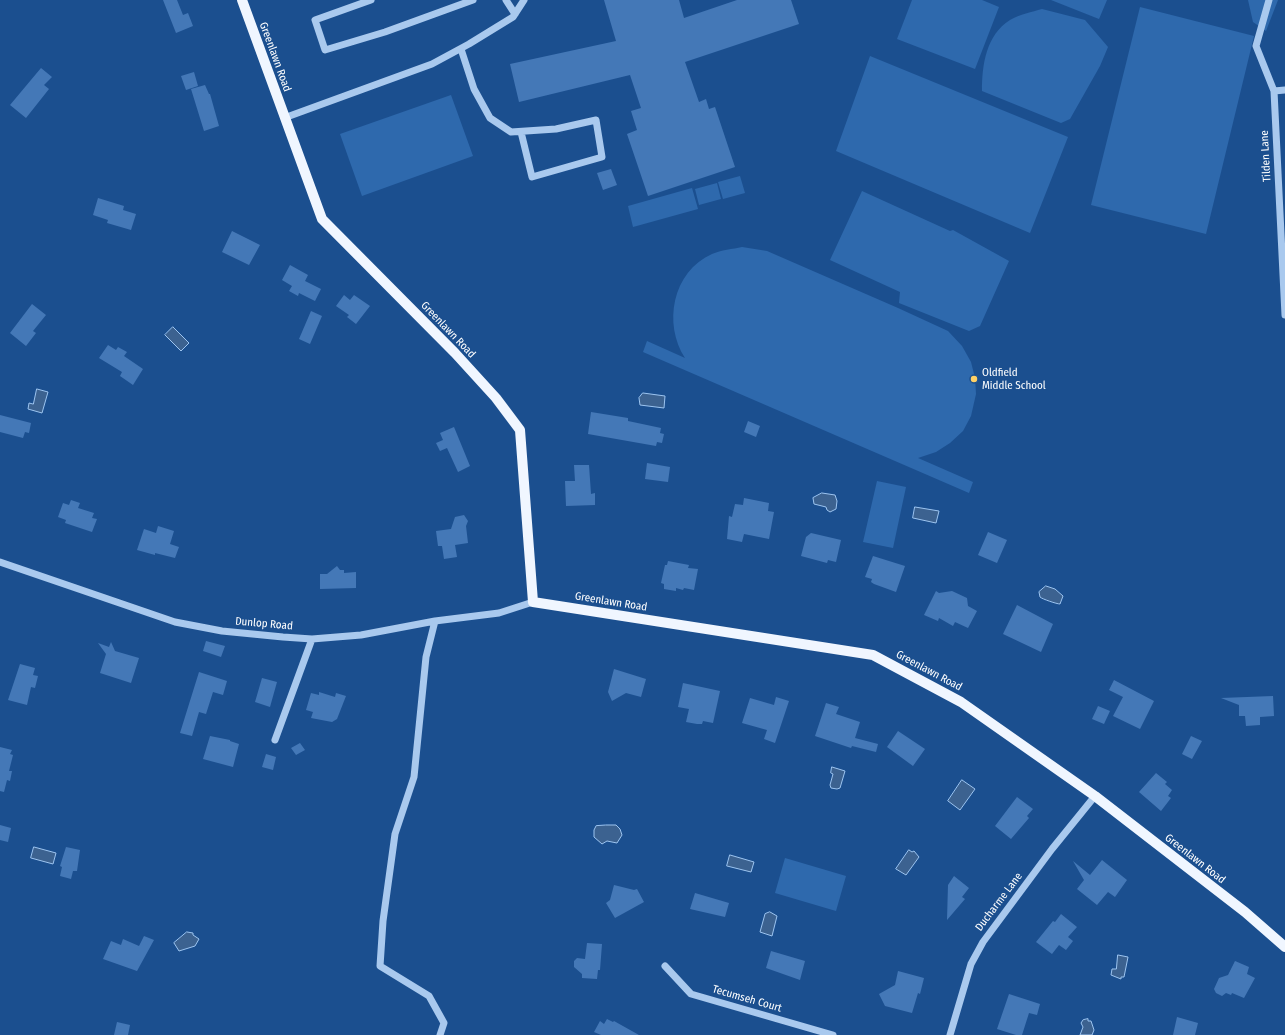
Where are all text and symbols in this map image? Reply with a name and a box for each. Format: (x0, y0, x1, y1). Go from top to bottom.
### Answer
street label: Greenlawn Road (256, 20, 294, 94)
street label: Tilden Lane (1258, 130, 1274, 182)
street label: Greenlawn Road (418, 299, 478, 361)
place label: Oldfield Middle School (982, 366, 1046, 392)
marker: Oldfield Middle School (969, 374, 979, 384)
street label: Greenlawn Road (574, 590, 648, 614)
street label: Dunlop Road (235, 615, 293, 633)
street label: Greenlawn Road (894, 648, 964, 694)
street label: Greenlawn Road (1162, 831, 1228, 887)
street label: Ducharme Lane (973, 870, 1025, 934)
street label: Tecumseh Court (711, 983, 783, 1015)

